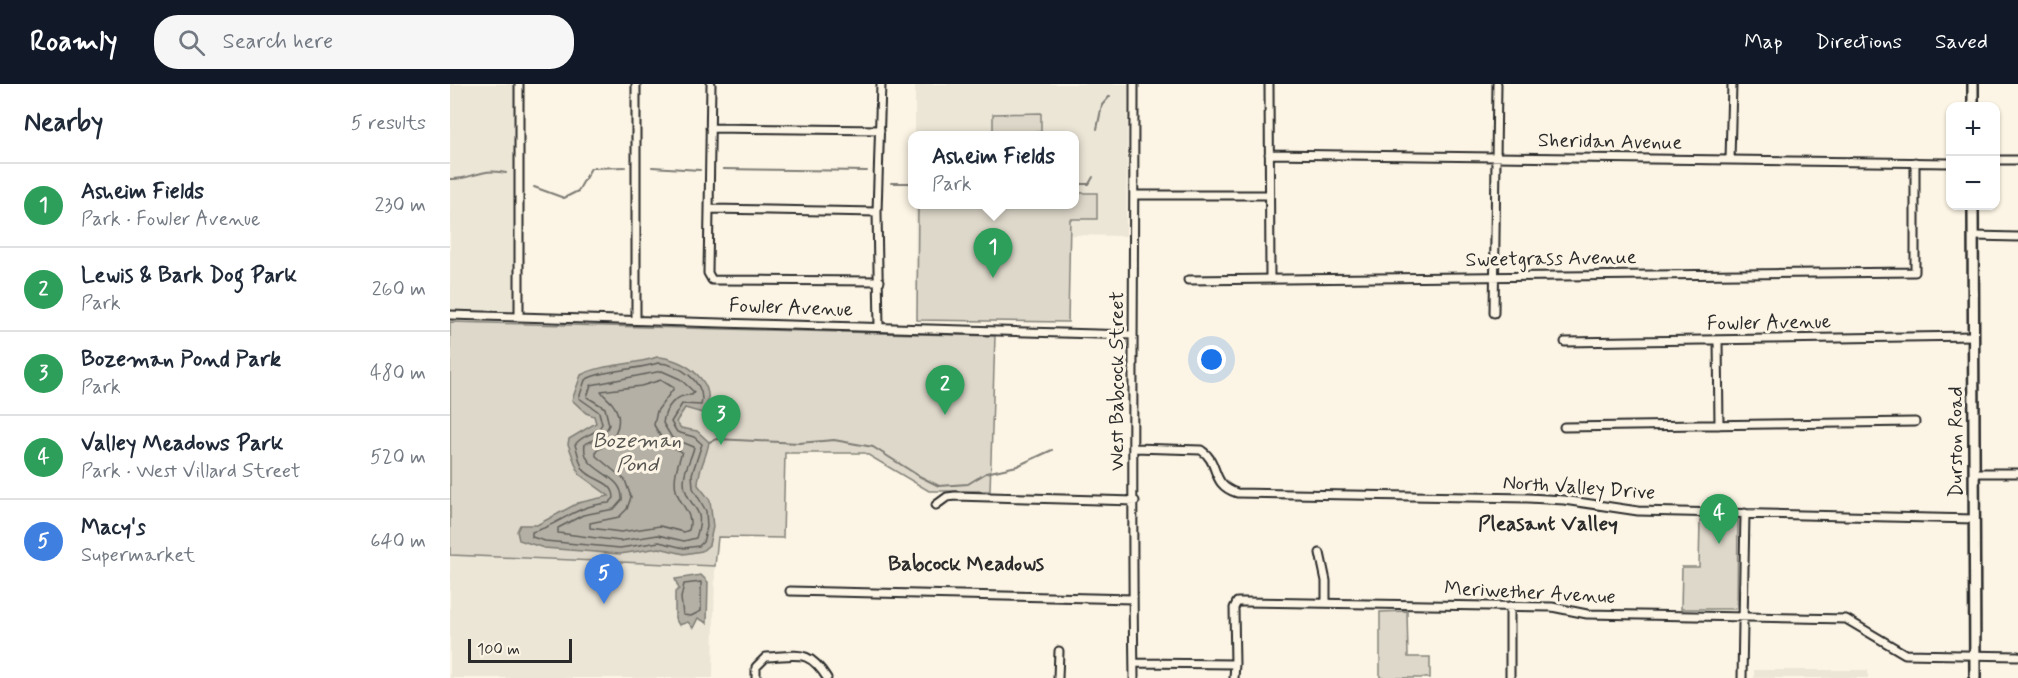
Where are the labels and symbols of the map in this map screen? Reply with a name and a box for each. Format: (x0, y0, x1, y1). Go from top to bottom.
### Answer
street label: Sheridan Avenue (1538, 127, 1683, 157)
pin: 1 (974, 228, 1012, 278)
street label: Sweetgrass Avenue (1465, 244, 1637, 274)
street label: West Babcock Street (1104, 291, 1131, 471)
street label: Fowler Avenue (728, 292, 854, 324)
street label: Fowler Avenue (1707, 308, 1831, 338)
your location (1197, 345, 1226, 374)
pin: 2 (926, 366, 964, 415)
street label: Durston Road (1943, 386, 1970, 498)
pin: 3 (702, 396, 740, 445)
water label: Bozeman Pond (593, 427, 681, 479)
street label: North Valley Drive (1502, 469, 1656, 507)
pin: 4 (1700, 494, 1738, 544)
district label: Pleasant Valley (1478, 510, 1618, 538)
district label: Babcock Meadows (888, 550, 1045, 578)
pin: 5 (584, 554, 624, 604)
street label: Meriwether Avenue (1444, 575, 1616, 611)
scale bar (468, 636, 572, 664)

